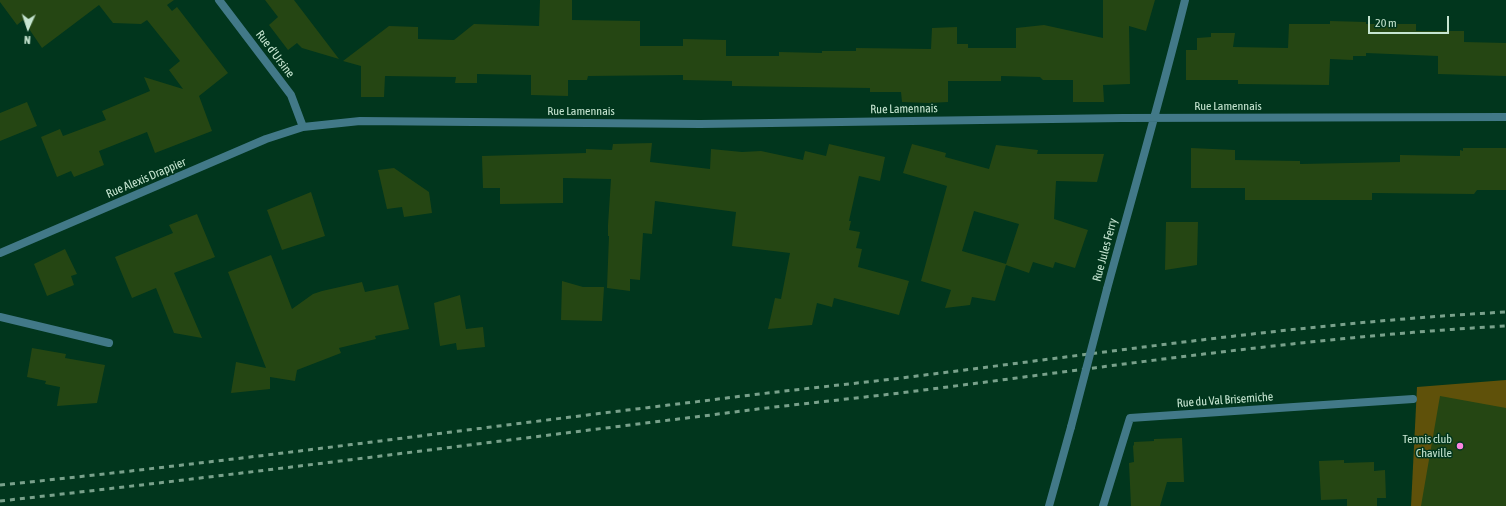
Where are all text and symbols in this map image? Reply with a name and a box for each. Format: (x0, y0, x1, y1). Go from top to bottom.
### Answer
north arrow (8, 8, 48, 48)
scale bar (1370, 8, 1451, 34)
text: 20 m (1375, 16, 1397, 30)
street label: Rue d'Ursine (253, 28, 297, 80)
text: N (24, 34, 31, 46)
street label: Rue Lamennais (1194, 99, 1262, 113)
street label: Rue Lamennais (870, 101, 938, 117)
street label: Rue Lamennais (547, 104, 615, 118)
street label: Rue Alexis Drappier (104, 155, 188, 201)
street label: Rue Jules Ferry (1090, 217, 1120, 283)
street label: Rue du Val Brisemiche (1176, 389, 1274, 411)
place label: Tennis club Chaville (1403, 432, 1452, 460)
marker: Tennis club Chaville (1455, 441, 1465, 451)

